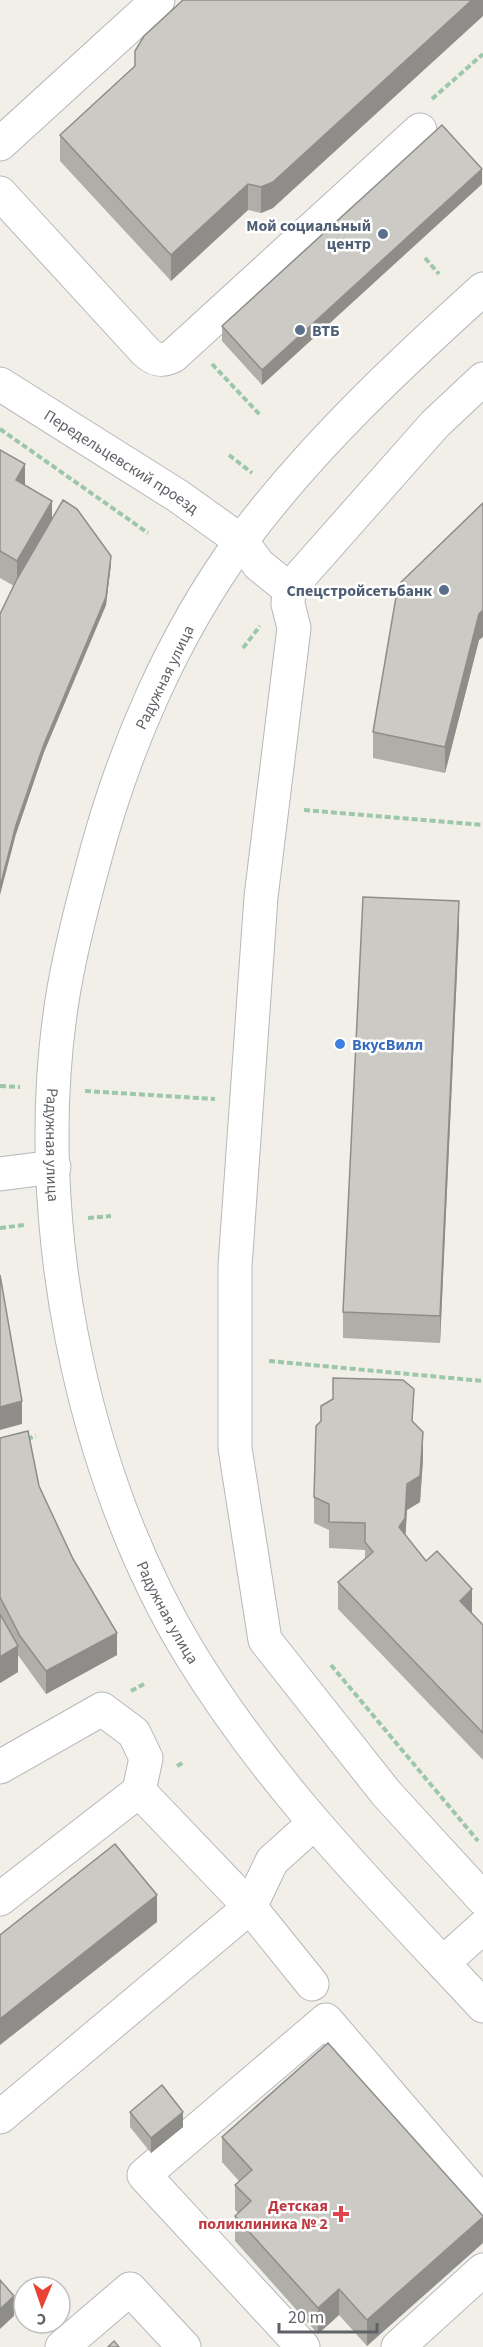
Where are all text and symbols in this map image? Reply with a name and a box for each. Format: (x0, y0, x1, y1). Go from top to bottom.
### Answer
place label: Мой социальный центр (246, 215, 371, 255)
marker: Мой социальный центр (376, 227, 390, 241)
place label: ВТБ (312, 320, 340, 342)
marker: ВТБ (293, 323, 307, 337)
street label: Передельцевский проезд (39, 404, 203, 520)
place label: Спецстройсетьбанк (287, 580, 432, 602)
marker: Спецстройсетьбанк (437, 583, 451, 597)
street label: Радужная улица (130, 622, 200, 733)
place label: ВкусВилл (352, 1034, 423, 1056)
marker: ВкусВилл (333, 1037, 347, 1051)
street label: Радужная улица (40, 1087, 64, 1202)
street label: Радужная улица (131, 1558, 203, 1668)
place label: Детская поликлиника № 2 (198, 2195, 328, 2235)
marker: Детская поликлиника № 2 (332, 2205, 350, 2223)
north arrow (12, 2275, 72, 2335)
scale bar (279, 2296, 376, 2334)
text: 20 m (288, 2305, 324, 2330)
text: С (36, 2308, 47, 2330)

